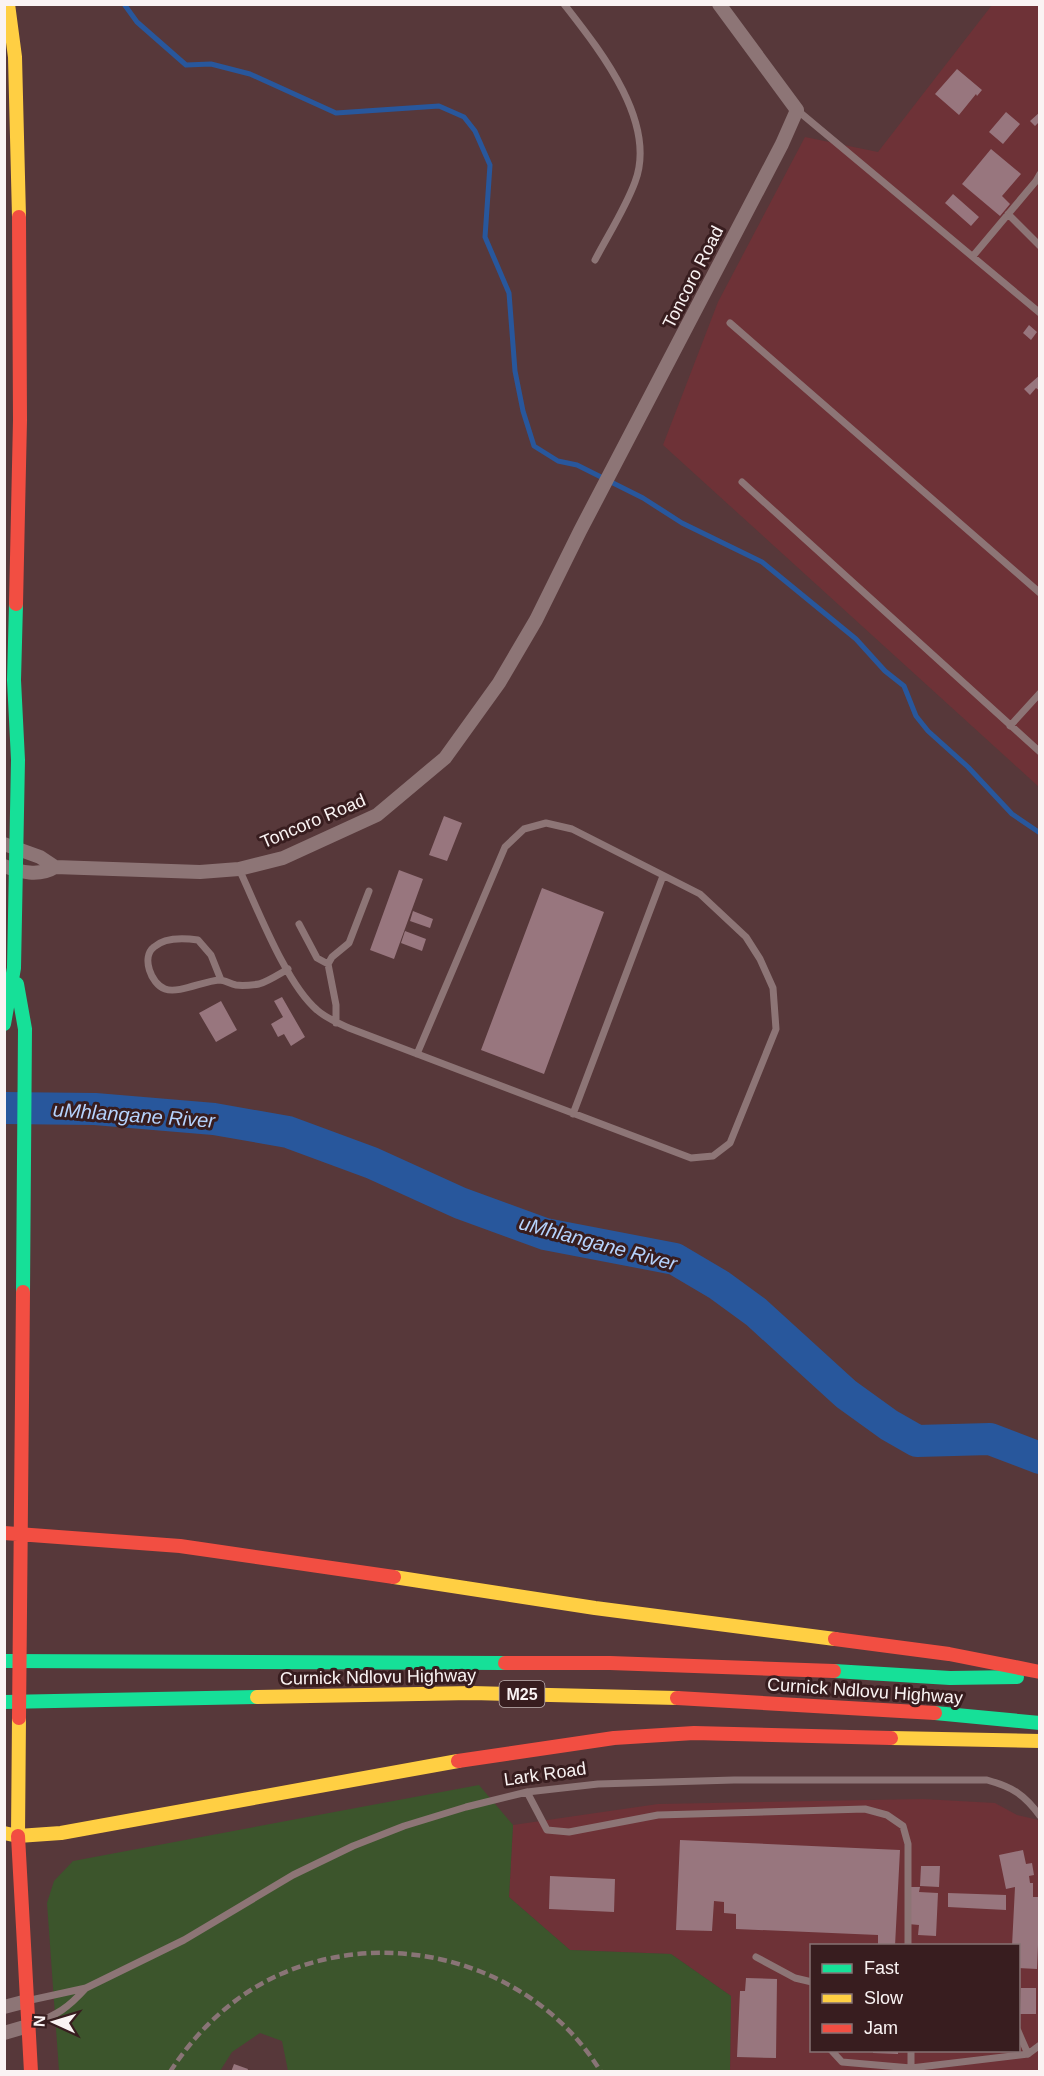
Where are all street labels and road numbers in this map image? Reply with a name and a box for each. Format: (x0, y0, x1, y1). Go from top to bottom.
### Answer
street label: Toncoro Road (659, 223, 727, 331)
street label: Toncoro Road (258, 790, 368, 852)
street label: Curnick Ndlovu Highway (280, 1665, 476, 1689)
street label: Curnick Ndlovu Highway (767, 1674, 963, 1708)
road number: M25 (500, 1681, 544, 1707)
street label: Lark Road (502, 1758, 588, 1790)

